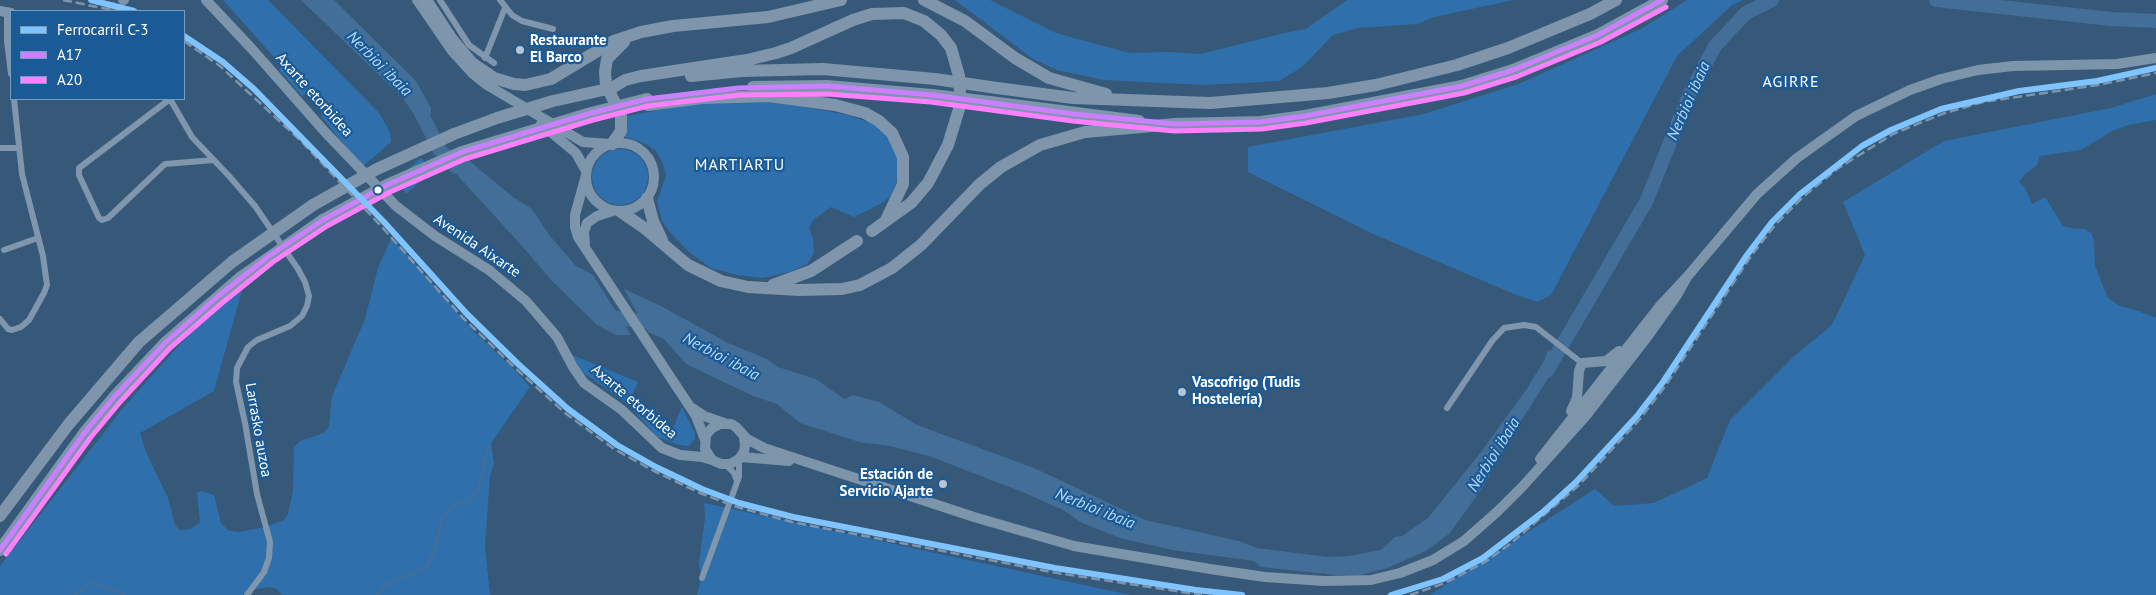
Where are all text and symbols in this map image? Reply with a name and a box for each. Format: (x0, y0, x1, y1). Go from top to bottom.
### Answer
legend (10, 10, 185, 100)
text: Ferrocarril C-3 (57, 20, 148, 39)
water label: Nerbioi ibaia (343, 28, 415, 100)
place label: Restaurante El Barco (530, 32, 607, 67)
marker: Restaurante El Barco (514, 44, 526, 56)
text: A17 (57, 45, 82, 64)
street label: Axarte etorbidea (272, 49, 356, 141)
water label: Nerbioi ibaia (1663, 59, 1715, 143)
text: A20 (57, 70, 82, 89)
district label: AGIRRE (1762, 72, 1820, 92)
district label: MARTIARTU (694, 155, 786, 175)
unlabelled marker (373, 185, 383, 195)
street label: Avenida Aixarte (430, 210, 524, 282)
water label: Nerbioi ibaia (679, 329, 763, 385)
street label: Axarte etorbidea (587, 361, 681, 443)
place label: Vascofrigo (Tudis Hostelería) (1192, 374, 1300, 409)
street label: Larrasko auzoa (241, 381, 275, 479)
marker: Vascofrigo (Tudis Hostelería) (1176, 386, 1188, 398)
water label: Nerbioi ibaia (1464, 414, 1524, 496)
place label: Estación de Servicio Ajarte (840, 466, 933, 501)
marker: Estación de Servicio Ajarte (937, 478, 949, 490)
water label: Nerbioi ibaia (1052, 484, 1138, 534)

